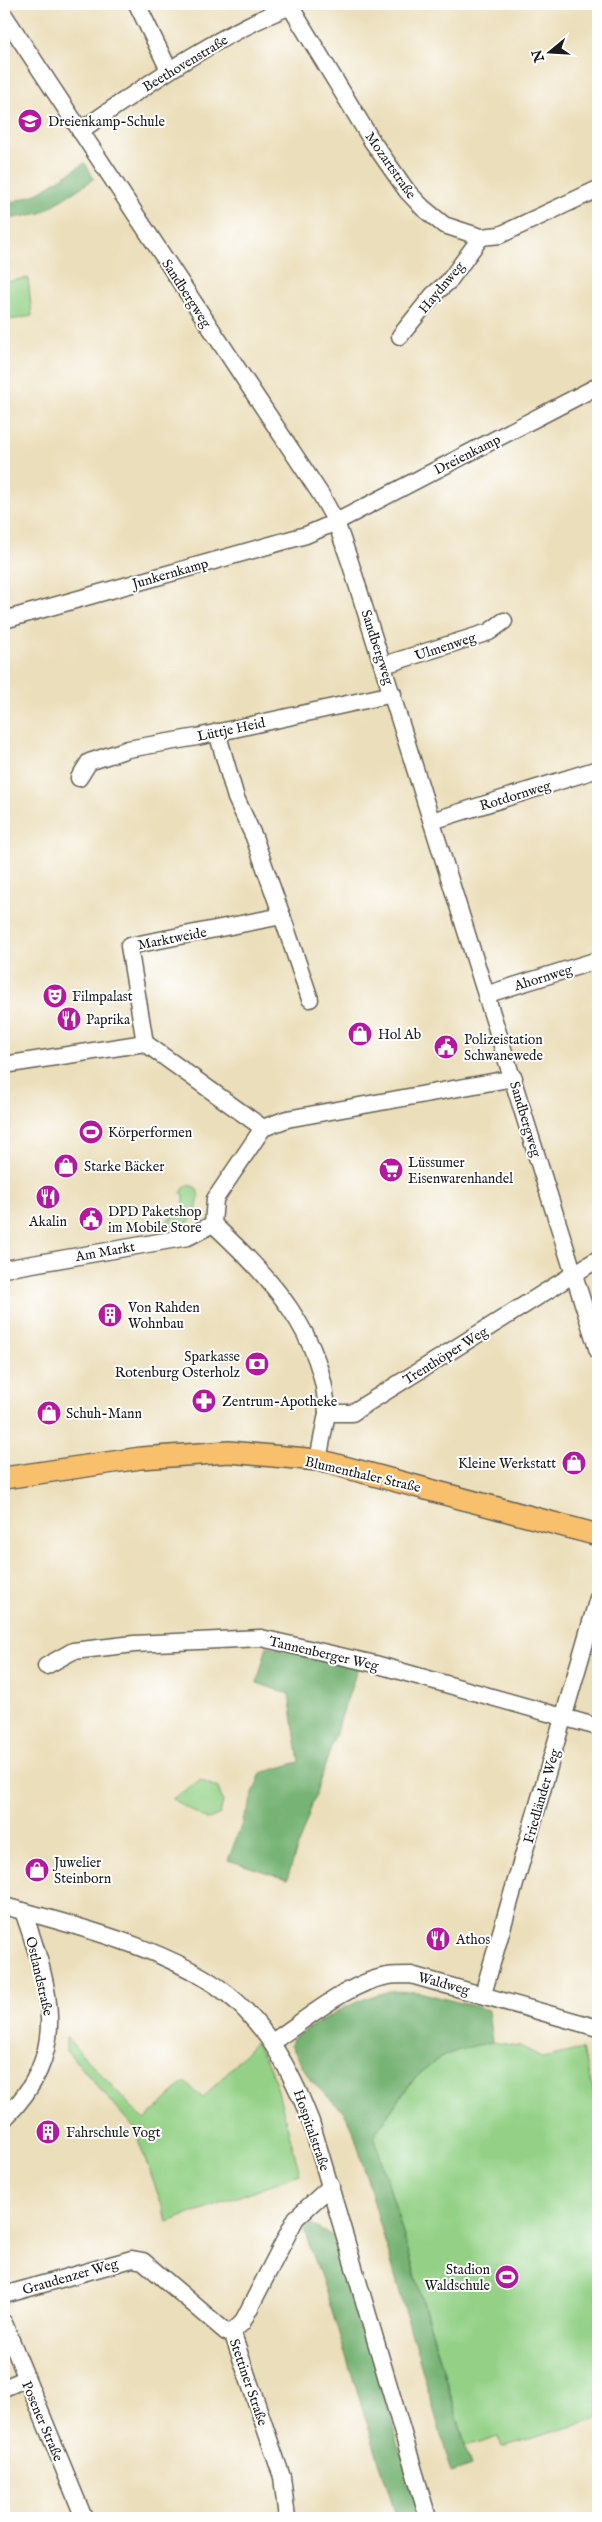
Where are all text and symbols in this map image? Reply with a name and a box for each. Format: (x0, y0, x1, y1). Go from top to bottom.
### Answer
north arrow (524, 28, 574, 78)
street label: Beethovenstraße (140, 31, 232, 96)
text: N (528, 47, 549, 65)
school or university icon: Dreienkamp-Schule (17, 108, 43, 134)
place label: Dreienkamp-Schule (48, 113, 165, 131)
street label: Mozartstraße (361, 129, 420, 203)
street label: Sandbergweg (157, 256, 215, 332)
street label: Haydnweg (415, 258, 469, 317)
street label: Dreienkamp (431, 430, 504, 479)
street label: Junkernkamp (128, 554, 211, 594)
street label: Sandbergweg (356, 607, 398, 688)
street label: Ulmenweg (412, 628, 479, 665)
street label: Lüttje Heid (196, 714, 267, 746)
street label: Rotdornweg (478, 776, 553, 815)
street label: Marktweide (136, 923, 209, 954)
street label: Ahornweg (511, 960, 575, 996)
theatre icon: Filmpalast (42, 983, 68, 1009)
place label: Filmpalast (72, 988, 133, 1006)
restaurant icon: Paprika (56, 1006, 82, 1032)
place label: Paprika (86, 1011, 131, 1029)
shop icon: Hol Ab (347, 1021, 373, 1047)
place label: Hol Ab (378, 1026, 421, 1044)
place label: Polizeistation Schwanewede (464, 1031, 544, 1065)
public building icon: Polizeistation Schwanewede (433, 1034, 459, 1060)
street label: Sandbergweg (505, 1079, 545, 1160)
sports icon: Körperformen (78, 1119, 104, 1145)
place label: Körperformen (108, 1124, 193, 1142)
shop icon: Starke Bäcker (53, 1153, 79, 1179)
place label: Lüssumer Eisenwarenhandel (408, 1154, 513, 1188)
supermarket icon: Lüssumer Eisenwarenhandel (378, 1157, 404, 1183)
place label: Starke Bäcker (84, 1158, 164, 1176)
restaurant icon: Akalin (35, 1184, 61, 1210)
place label: DPD Paketshop im Mobile Store (108, 1203, 202, 1237)
public building icon: DPD Paketshop im Mobile Store (78, 1206, 104, 1232)
place label: Akalin (28, 1213, 68, 1231)
street label: Am Markt (73, 1238, 136, 1266)
place label: Von Rahden Wohnbau (127, 1299, 200, 1333)
building icon: Von Rahden Wohnbau (97, 1302, 123, 1328)
street label: Trenthöper Weg (400, 1322, 492, 1389)
place label: Sparkasse Rotenburg Osterholz (115, 1348, 241, 1382)
bank icon: Sparkasse Rotenburg Osterholz (244, 1351, 270, 1377)
pharmacy icon: Zentrum-Apotheke (191, 1388, 217, 1414)
place label: Zentrum-Apotheke (222, 1393, 338, 1411)
shop icon: Schuh-Mann (36, 1400, 62, 1426)
place label: Schuh-Mann (66, 1405, 142, 1423)
shop icon: Kleine Werkstatt (561, 1450, 587, 1476)
street label: Blumenthaler Straße (303, 1453, 423, 1497)
place label: Kleine Werkstatt (458, 1455, 556, 1473)
street label: Tannenberger Weg (267, 1633, 381, 1675)
street label: Friedländer Weg (520, 1747, 564, 1846)
place label: Juwelier Steinborn (52, 1854, 112, 1888)
shop icon: Juwelier Steinborn (24, 1857, 50, 1883)
restaurant icon: Athos (425, 1926, 451, 1952)
place label: Athos (455, 1931, 490, 1949)
street label: Ostlandstraße (21, 1935, 57, 2018)
street label: Waldweg (416, 1968, 472, 2000)
street label: Hospitalstraße (289, 2087, 334, 2174)
building icon: Fahrschule Vogt (35, 2119, 61, 2145)
place label: Fahrschule Vogt (66, 2124, 161, 2142)
street label: Graudenzer Weg (20, 2255, 121, 2299)
place label: Stadion Waldschule (424, 2261, 491, 2295)
sports icon: Stadion Waldschule (494, 2264, 520, 2290)
street label: Stettiner Straße (225, 2337, 272, 2429)
street label: Posener Straße (17, 2378, 67, 2465)

